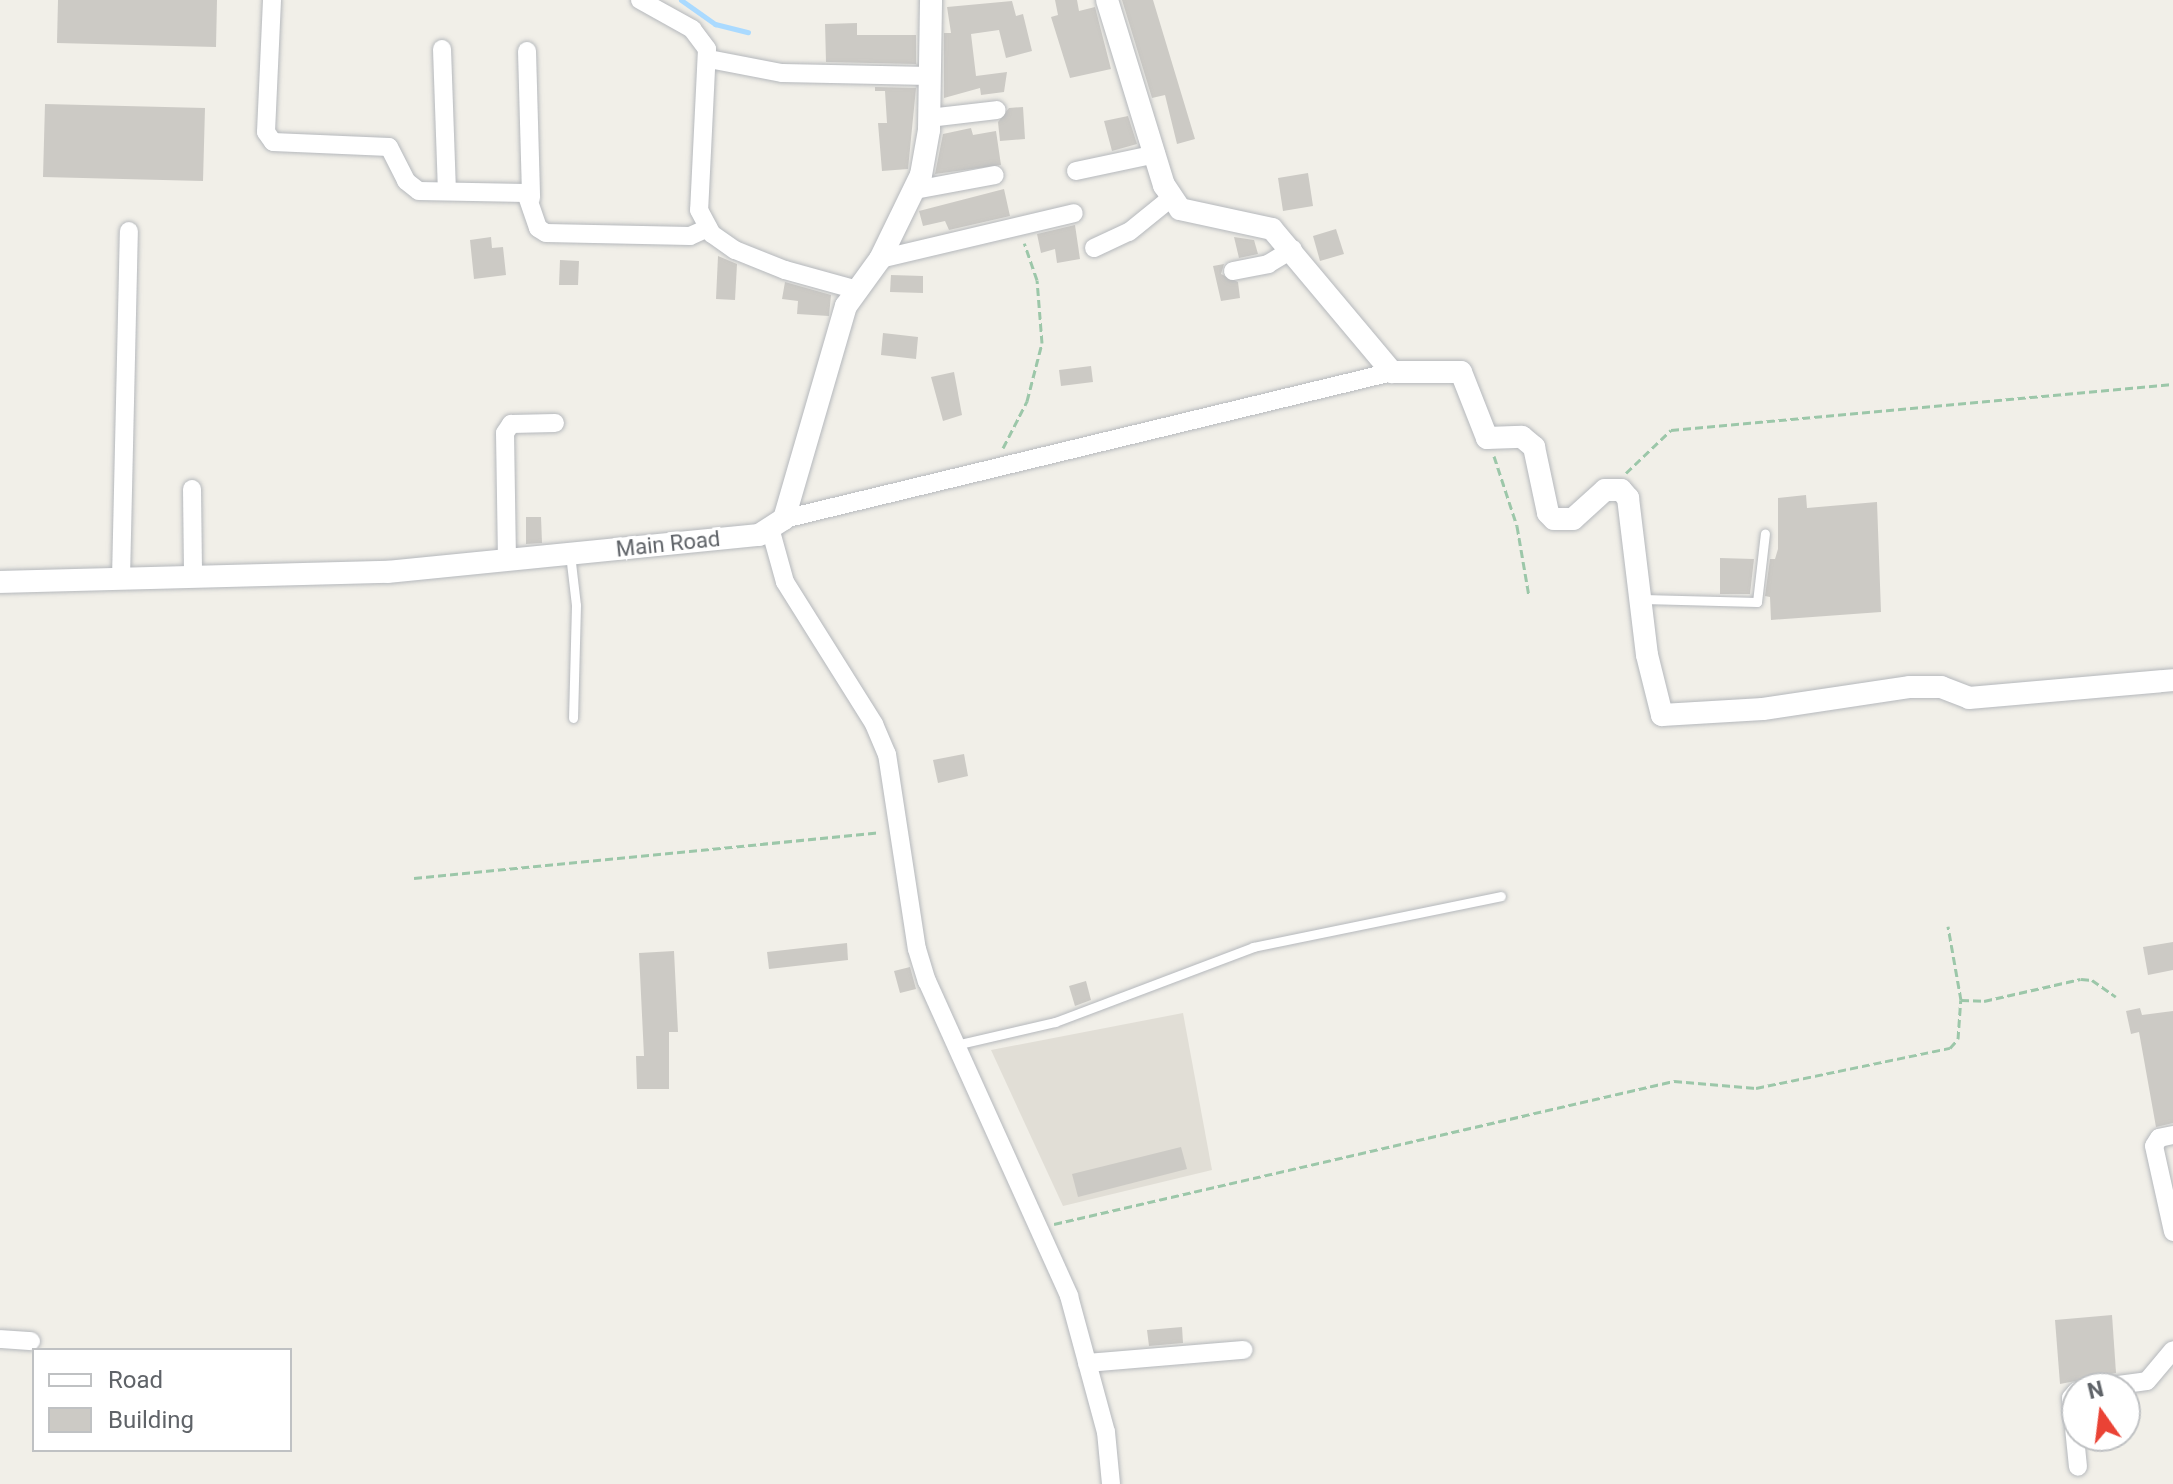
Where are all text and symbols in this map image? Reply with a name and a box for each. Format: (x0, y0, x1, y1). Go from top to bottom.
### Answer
street label: Main Road (615, 525, 721, 563)
legend (32, 1348, 292, 1452)
text: Road (108, 1366, 163, 1394)
north arrow (2061, 1372, 2141, 1452)
text: N (2085, 1376, 2106, 1404)
text: Building (108, 1406, 194, 1434)

